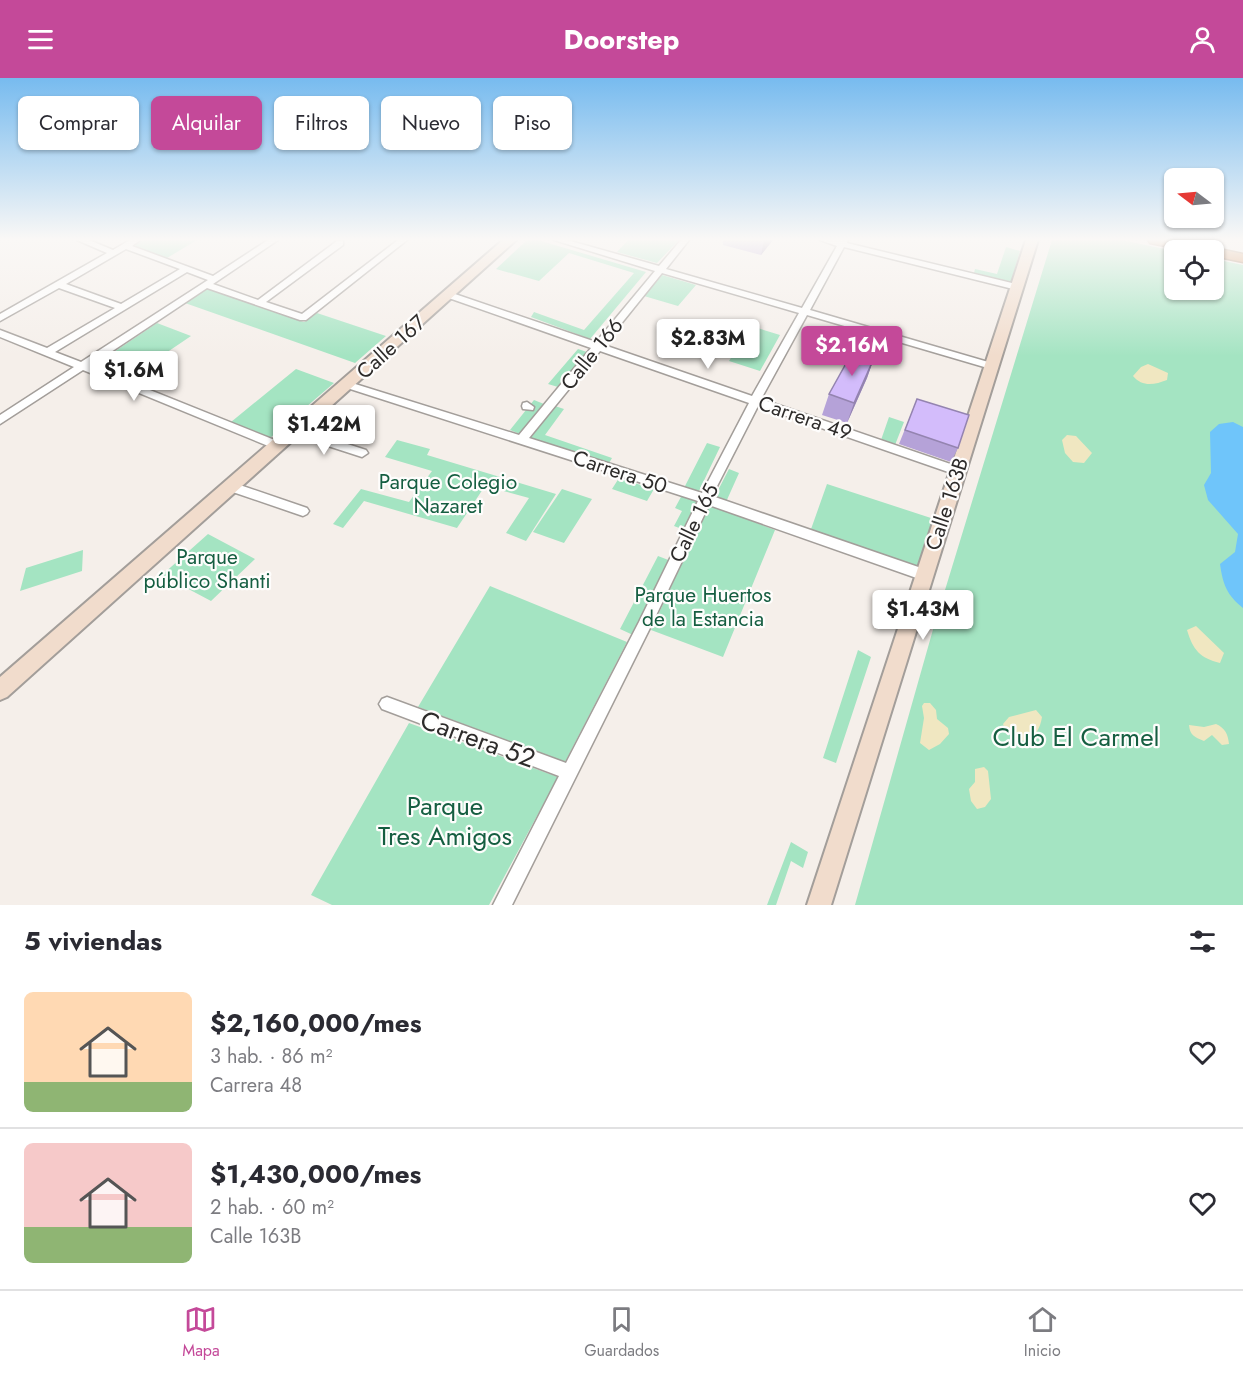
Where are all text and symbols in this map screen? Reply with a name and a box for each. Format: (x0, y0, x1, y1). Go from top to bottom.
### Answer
text: Doorstep (564, 20, 679, 59)
icon: menu (24, 23, 57, 56)
icon: person (1186, 23, 1219, 56)
chip: Comprar (18, 96, 139, 150)
chip: Alquilar (151, 96, 262, 150)
chip: Filtros (274, 96, 369, 150)
chip: Nuevo (381, 96, 481, 150)
chip: Piso (493, 96, 572, 150)
north arrow (1164, 168, 1224, 228)
map controls (1164, 168, 1224, 300)
button: locate (1164, 240, 1224, 300)
street label: Calle 167 (350, 308, 432, 386)
street label: Calle 166 (554, 312, 630, 396)
pin: $2.83M (659, 319, 757, 370)
text: $2.83M (671, 324, 745, 353)
pin: $2.16M (803, 326, 901, 377)
text: $2.16M (815, 331, 889, 360)
pin: $1.6M (92, 351, 176, 402)
text: $1.6M (104, 356, 164, 385)
street label: Carrera 49 (754, 388, 856, 448)
pin: $1.42M (275, 405, 373, 456)
text: $1.42M (287, 410, 361, 439)
street label: Carrera 50 (569, 443, 671, 501)
street label: Calle 163B (918, 454, 976, 554)
park label: Parque Colegio Nazaret (379, 467, 517, 521)
street label: Calle 165 (662, 478, 726, 568)
park label: Parque público Shanti (143, 542, 271, 596)
park label: Parque Huertos de la Estancia (634, 580, 772, 634)
pin: $1.43M (874, 590, 972, 641)
text: $1.43M (886, 595, 960, 624)
street label: Carrera 52 (415, 701, 541, 777)
park label: Club El Carmel (992, 718, 1160, 756)
park label: Parque Tres Amigos (378, 787, 512, 855)
text: 5 viviendas (24, 922, 162, 960)
icon: filters (1186, 925, 1219, 958)
text: $2,160,000/mes (210, 1004, 422, 1042)
icon: home (72, 1016, 144, 1088)
icon: heart (1186, 1036, 1219, 1069)
text: 3 hab. · 86 m² (210, 1042, 332, 1071)
text: Carrera 48 (210, 1071, 302, 1100)
text: $1,430,000/mes (210, 1155, 421, 1193)
icon: home (72, 1167, 144, 1239)
icon: heart (1186, 1187, 1219, 1220)
text: 2 hab. · 60 m² (210, 1193, 334, 1222)
text: Calle 163B (210, 1222, 301, 1251)
tab: Mapa (182, 1303, 220, 1362)
tab: Guardados (584, 1303, 659, 1362)
tab: Inicio (1024, 1303, 1061, 1362)

